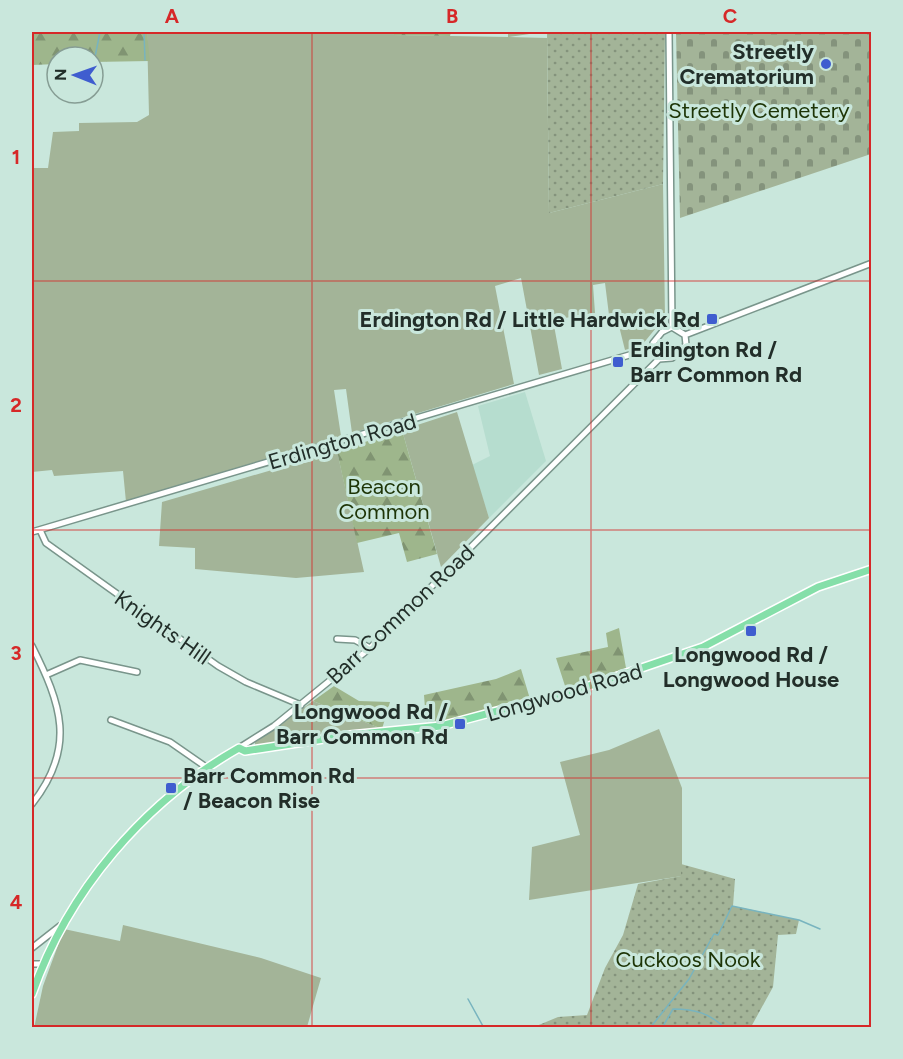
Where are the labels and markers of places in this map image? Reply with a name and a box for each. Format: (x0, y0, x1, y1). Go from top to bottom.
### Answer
place label: Streetly Crematorium (679, 38, 814, 90)
marker: Streetly Crematorium (819, 57, 833, 71)
place label: Erdington Rd / Little Hardwick Rd (359, 306, 700, 333)
marker: Erdington Rd / Little Hardwick Rd (705, 312, 719, 326)
place label: Erdington Rd / Barr Common Rd (630, 336, 802, 388)
marker: Erdington Rd / Barr Common Rd (611, 355, 625, 369)
marker: Longwood Rd / Longwood House (744, 624, 758, 638)
place label: Longwood Rd / Longwood House (663, 641, 839, 693)
place label: Longwood Rd / Barr Common Rd (276, 698, 448, 750)
marker: Longwood Rd / Barr Common Rd (453, 717, 467, 731)
place label: Barr Common Rd / Beacon Rise (183, 762, 355, 814)
marker: Barr Common Rd / Beacon Rise (164, 781, 178, 795)

